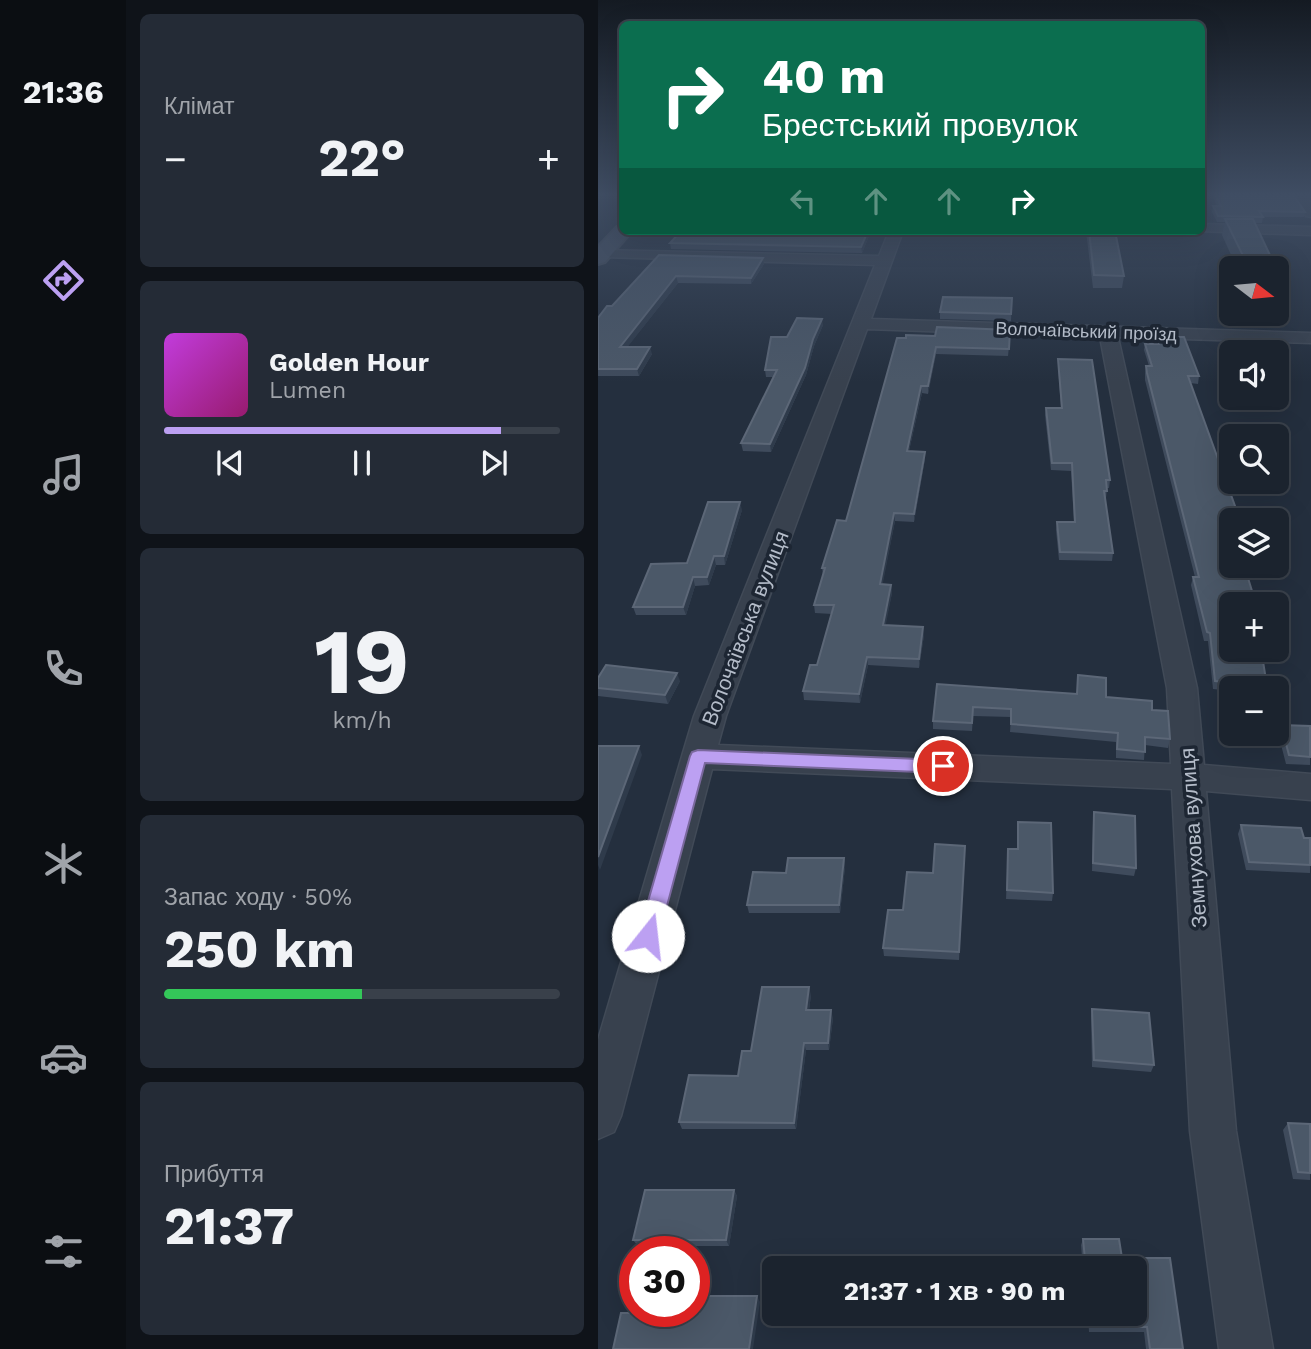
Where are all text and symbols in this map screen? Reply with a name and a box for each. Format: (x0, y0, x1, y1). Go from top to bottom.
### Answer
text: 40 m (762, 47, 885, 105)
icon: right (647, 49, 738, 140)
text: 21:36 (22, 73, 104, 111)
text: Клімат (164, 93, 235, 120)
text: Брестський провулок (762, 106, 1078, 144)
text: 22° (318, 128, 406, 189)
text: − (164, 137, 187, 181)
text: + (537, 137, 560, 181)
icon: left (784, 182, 822, 220)
icon: ahead (857, 182, 895, 220)
icon: ahead (930, 182, 968, 220)
icon: right (1003, 182, 1041, 220)
icon: directions (39, 256, 88, 305)
north arrow (1219, 256, 1289, 326)
map controls (1219, 256, 1289, 746)
street label: Волочаївський проїзд (995, 317, 1177, 345)
button: sound (1219, 340, 1289, 410)
text: Golden Hour (269, 347, 429, 377)
text: Lumen (269, 377, 346, 404)
button: search (1219, 424, 1289, 494)
icon: previous (211, 444, 249, 482)
icon: pause (343, 444, 381, 482)
icon: next (475, 444, 513, 482)
icon: music (39, 450, 88, 499)
button: layers (1219, 508, 1289, 578)
street label: Волочаївська вулиця (696, 527, 794, 729)
button: + (1219, 592, 1289, 662)
text: 19 (314, 608, 410, 715)
icon: phone (39, 644, 88, 693)
button: − (1219, 676, 1289, 746)
text: km/h (332, 707, 392, 734)
pin (913, 736, 973, 796)
icon: arrive (924, 747, 962, 785)
street label: Земнухова вулиця (1174, 747, 1212, 929)
icon: climate (39, 839, 88, 888)
text: Запас ходу · 50% (164, 884, 352, 911)
position arrow (611, 899, 685, 973)
text: 250 km (164, 919, 355, 980)
icon: car (39, 1033, 88, 1082)
text: Прибуття (164, 1161, 264, 1188)
text: 21:37 (164, 1196, 294, 1257)
icon: filters (39, 1227, 88, 1276)
speed limit sign: 30 (619, 1236, 710, 1327)
text: 21:37 · 1 хв · 90 m (844, 1276, 1065, 1306)

